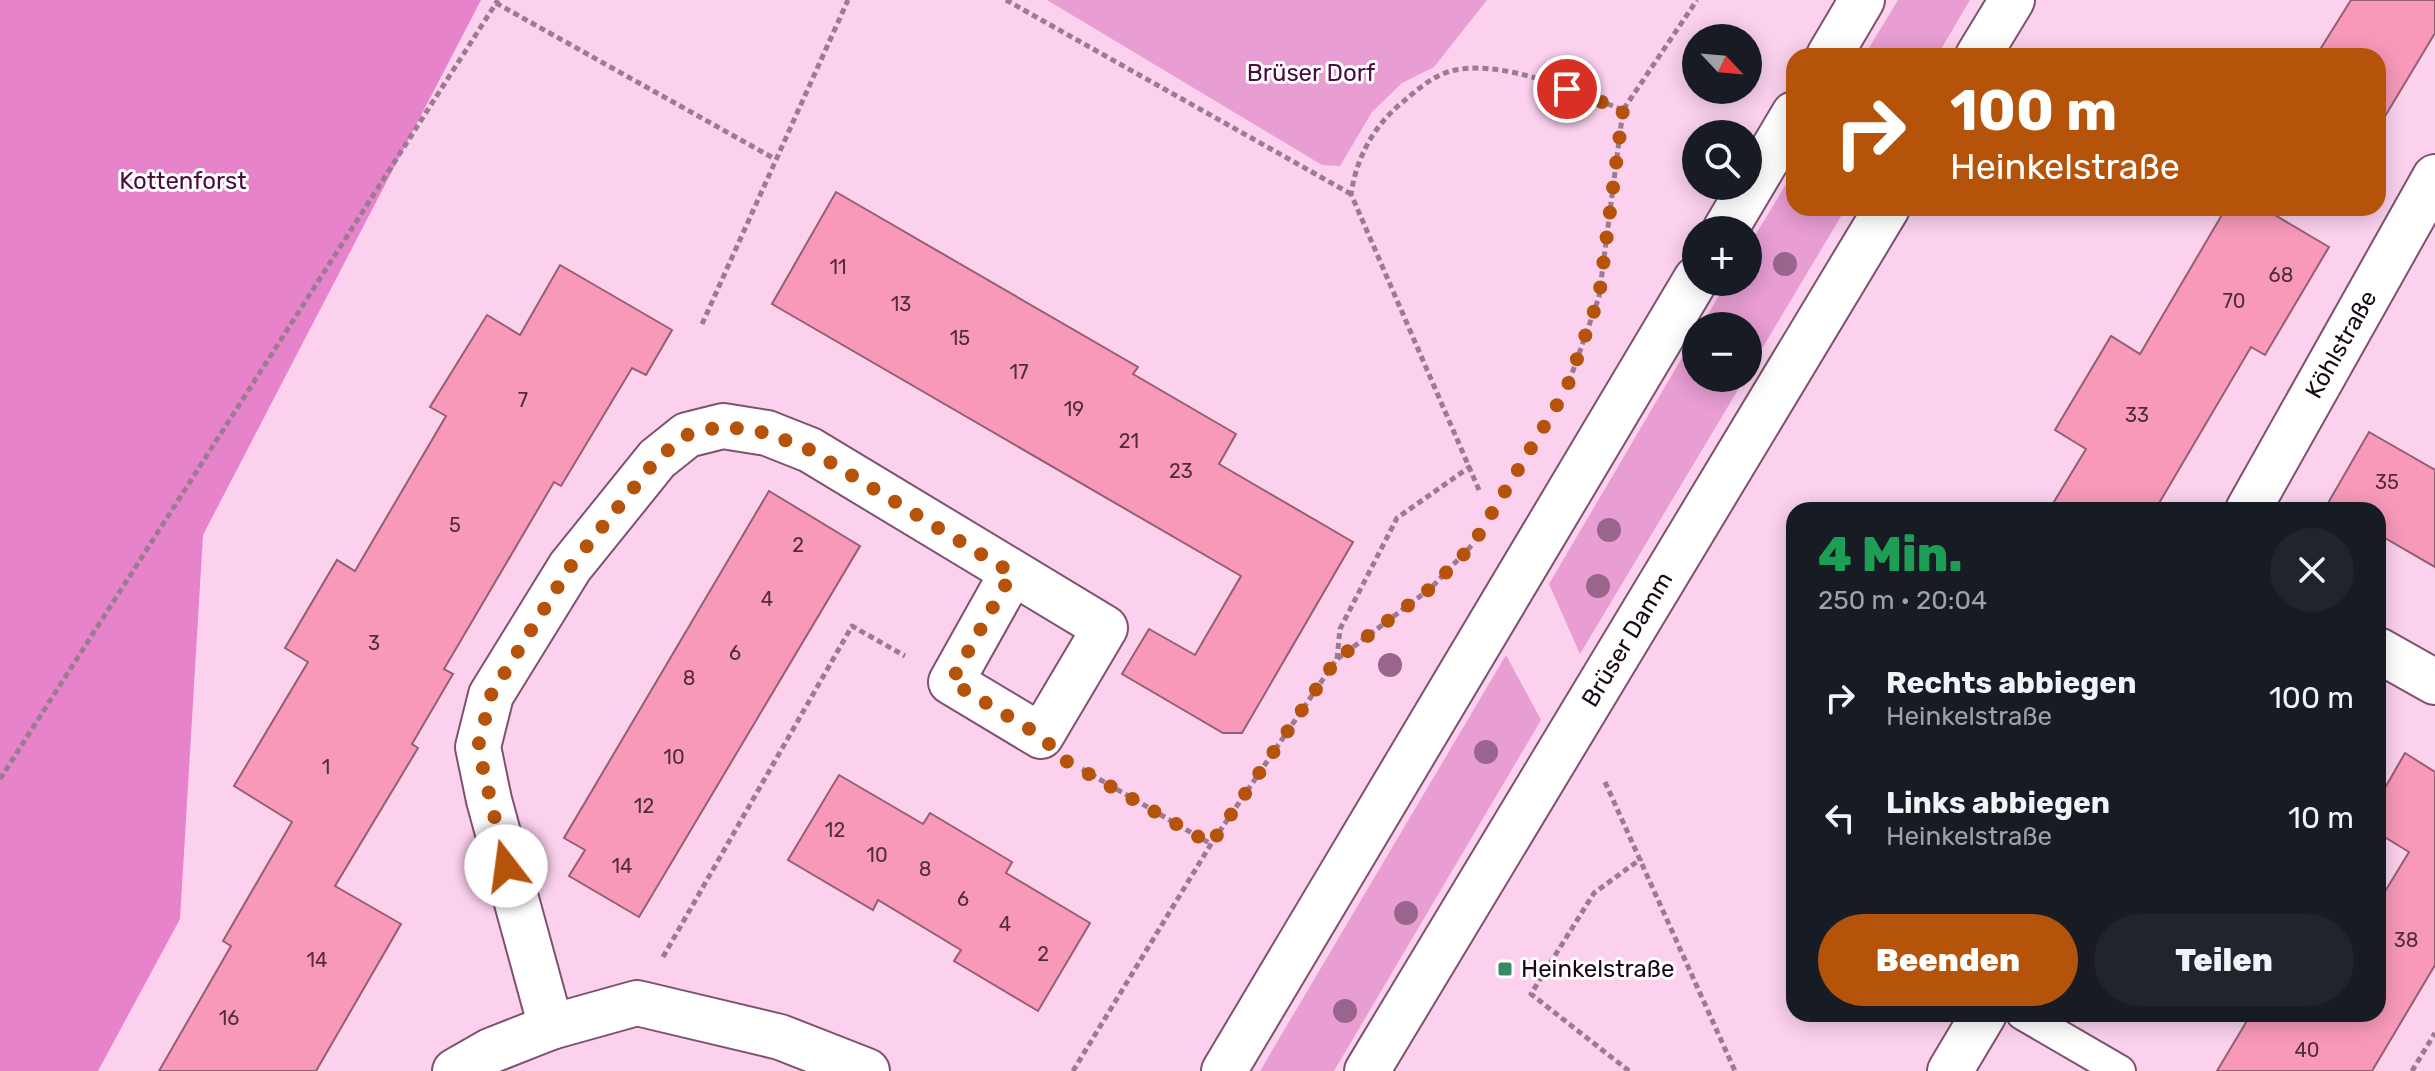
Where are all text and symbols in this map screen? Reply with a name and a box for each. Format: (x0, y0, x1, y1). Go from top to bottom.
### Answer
north arrow (1682, 24, 1762, 104)
map controls (1682, 24, 1762, 392)
pin (1533, 55, 1601, 123)
park label: Brüser Dorf (1247, 59, 1376, 87)
icon: arrive (1545, 67, 1589, 111)
text: 100 m (1950, 78, 2117, 144)
icon: right (1818, 80, 1922, 184)
button: search (1682, 120, 1762, 200)
text: Heinkelstraße (1950, 145, 2180, 188)
park label: Kottenforst (119, 167, 247, 195)
button: + (1682, 216, 1762, 296)
house number: 11 (829, 255, 847, 279)
house number: 68 (2269, 263, 2293, 287)
street label: Köhlstraße (2300, 285, 2382, 403)
house number: 70 (2223, 289, 2245, 313)
house number: 13 (891, 292, 911, 316)
button: − (1682, 312, 1762, 392)
house number: 15 (950, 326, 970, 350)
house number: 17 (1010, 360, 1028, 384)
house number: 7 (518, 388, 528, 412)
house number: 19 (1064, 397, 1084, 421)
house number: 33 (2125, 403, 2149, 427)
house number: 21 (1119, 429, 1139, 453)
house number: 23 (1169, 459, 1193, 483)
house number: 35 (2375, 470, 2399, 494)
house number: 5 (449, 513, 461, 537)
text: 4 Min. (1818, 526, 1963, 583)
button: close (2270, 528, 2354, 612)
house number: 2 (792, 533, 804, 557)
street label: Brüser Damm (1576, 567, 1678, 712)
text: 250 m · 20:04 (1818, 585, 1987, 616)
house number: 4 (761, 587, 773, 611)
house number: 3 (368, 631, 380, 655)
house number: 6 (729, 641, 741, 665)
text: Rechts abbiegen (1886, 665, 2136, 701)
house number: 8 (683, 666, 695, 690)
icon: right (1818, 676, 1862, 720)
text: 100 m (2269, 680, 2354, 716)
text: Heinkelstraße (1886, 701, 2052, 732)
house number: 10 (663, 745, 685, 769)
house number: 1 (322, 755, 330, 779)
text: Links abbiegen (1886, 785, 2110, 821)
house number: 12 (634, 794, 654, 818)
icon: left (1818, 796, 1862, 840)
text: 10 m (2288, 800, 2354, 836)
house number: 12 (825, 818, 845, 842)
text: Heinkelstraße (1886, 821, 2052, 852)
position arrow (464, 824, 548, 908)
house number: 10 (866, 843, 888, 867)
house number: 14 (612, 854, 632, 878)
house number: 8 (919, 857, 931, 881)
house number: 6 (957, 887, 969, 911)
house number: 4 (999, 912, 1011, 936)
button: Beenden (1818, 914, 2078, 1006)
button: Teilen (2094, 914, 2354, 1006)
house number: 38 (2394, 928, 2418, 952)
house number: 2 (1037, 942, 1049, 966)
house number: 14 (307, 948, 327, 972)
place label: Heinkelstraße (1521, 955, 1674, 983)
marker: Heinkelstraße (1496, 960, 1514, 978)
house number: 16 (219, 1006, 239, 1030)
house number: 40 (2294, 1038, 2320, 1062)

